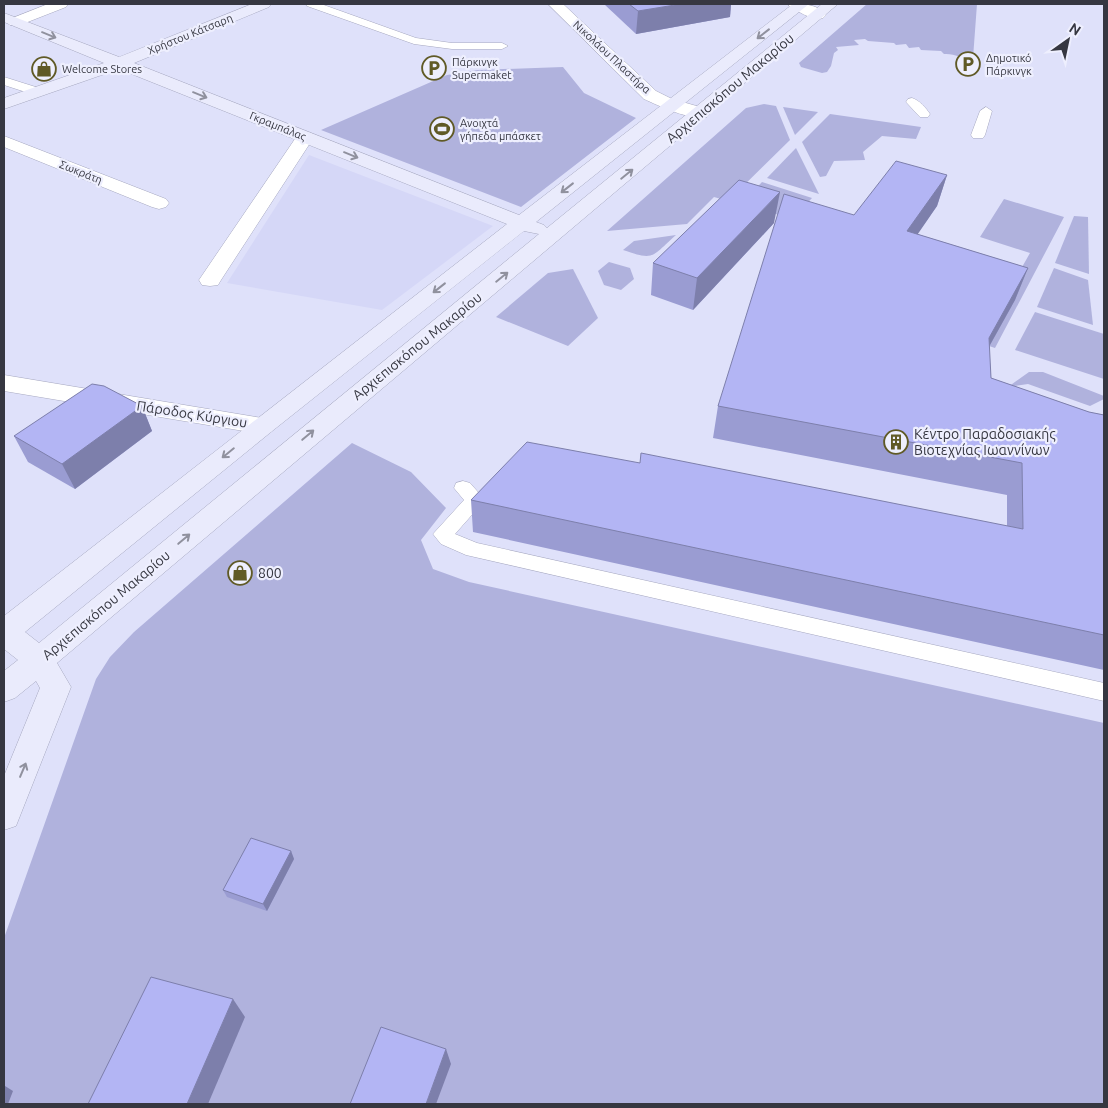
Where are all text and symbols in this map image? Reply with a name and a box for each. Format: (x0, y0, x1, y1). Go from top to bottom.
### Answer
street label: Χρήστου Κάτσαρη (146, 11, 234, 57)
north arrow (1043, 15, 1093, 65)
street label: Νικολάου Πλαστήρα (571, 18, 653, 96)
text: N (1066, 20, 1084, 39)
one-way arrow (757, 28, 770, 39)
street label: Αρχιεπισκόπου Μακαρίου (663, 30, 797, 146)
one-way arrow (41, 31, 56, 40)
parking icon: Δημοτικό Πάρκινγκ (955, 51, 981, 77)
place label: Δημοτικό Πάρκινγκ (986, 52, 1032, 77)
parking icon: Πάρκινγκ Supermaket (421, 55, 447, 81)
shop icon: Welcome Stores (31, 56, 57, 82)
place label: Πάρκινγκ Supermaket (452, 56, 512, 81)
place label: Welcome Stores (62, 63, 142, 75)
one-way arrow (192, 91, 207, 100)
street label: Γκραμπάλας (248, 109, 308, 144)
sports icon: Ανοιχτά γήπεδα μπάσκετ (429, 116, 455, 142)
place label: Ανοιχτά γήπεδα μπάσκετ (460, 117, 541, 142)
one-way arrow (343, 151, 358, 160)
street label: Σωκράτη (58, 158, 104, 186)
one-way arrow (620, 168, 633, 179)
one-way arrow (561, 183, 574, 194)
one-way arrow (495, 271, 508, 282)
one-way arrow (433, 283, 446, 294)
street label: Αρχιεπισκόπου Μακαρίου (349, 289, 485, 403)
street label: Πάροδος Κύργιου (136, 397, 248, 431)
place label: Κέντρο Παραδοσιακής Βιοτεχνίας Ιωαννίνων (914, 426, 1056, 458)
building icon: Κέντρο Παραδοσιακής Βιοτεχνίας Ιωαννίνων (883, 429, 909, 455)
one-way arrow (302, 430, 315, 441)
one-way arrow (222, 448, 235, 459)
one-way arrow (177, 534, 190, 545)
street label: Αρχιεπισκόπου Μακαρίου (39, 547, 173, 663)
shop icon: 800 (227, 560, 253, 586)
place label: 800 (258, 565, 282, 581)
one-way arrow (18, 763, 28, 778)

